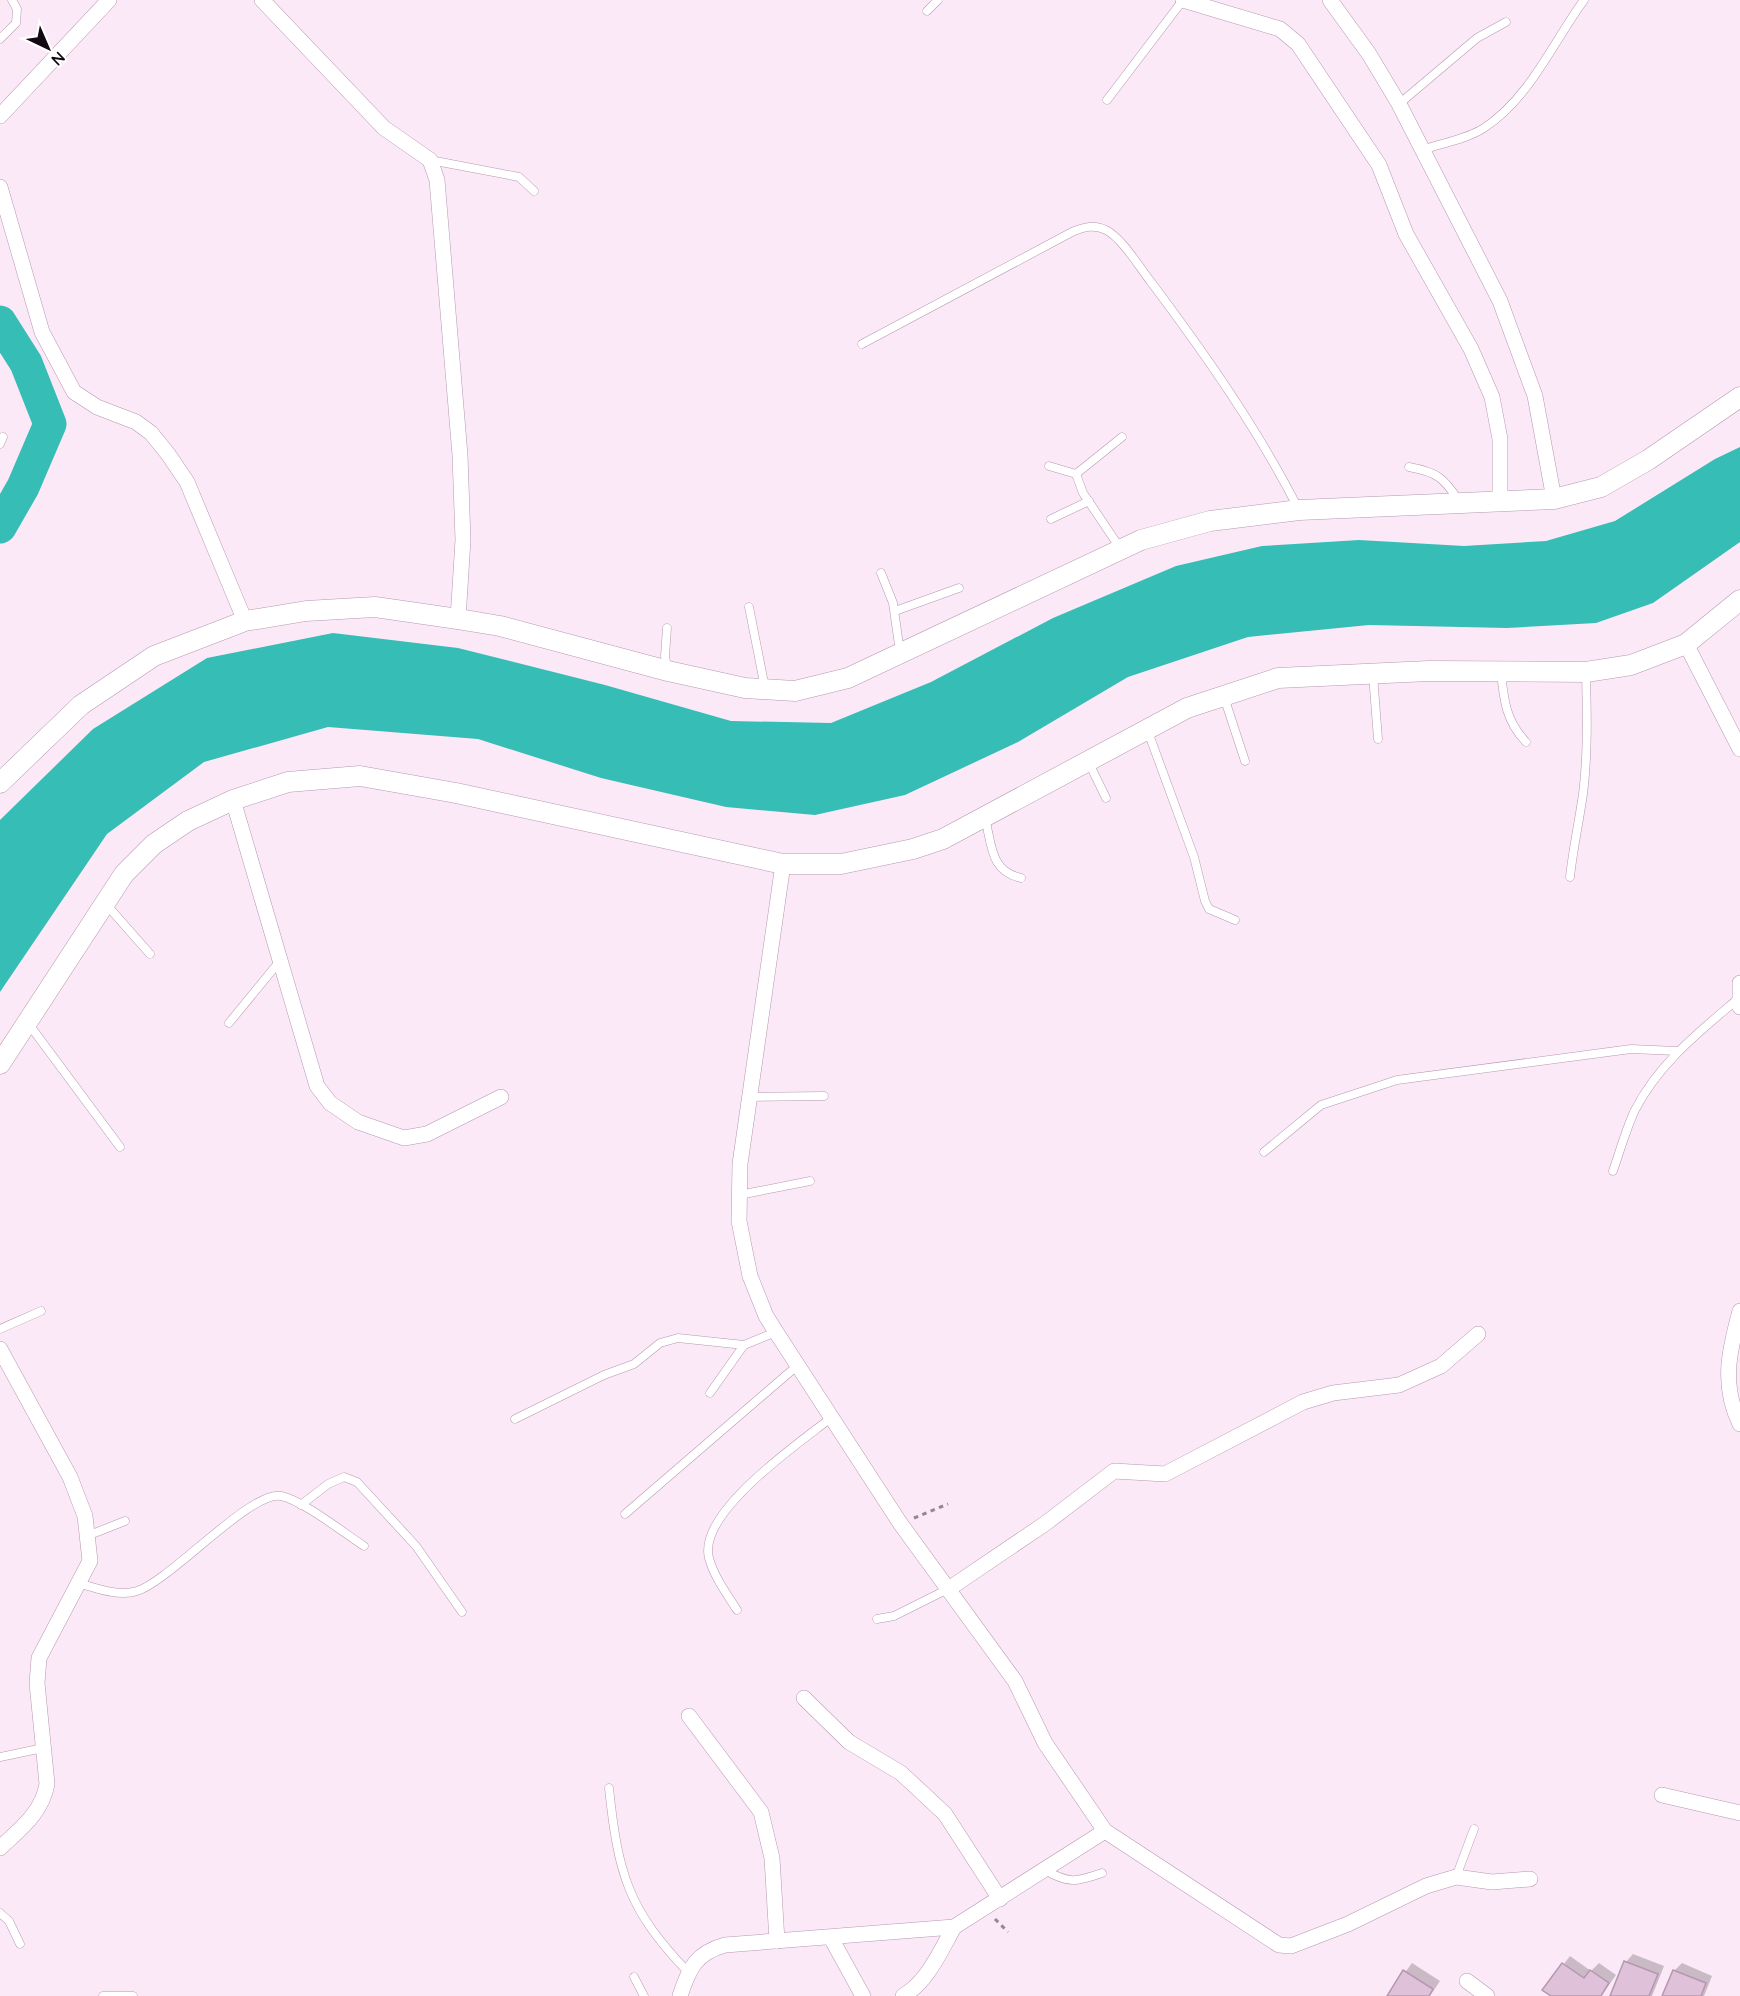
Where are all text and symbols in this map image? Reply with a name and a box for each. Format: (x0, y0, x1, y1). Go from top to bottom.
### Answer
north arrow (18, 18, 78, 78)
text: N (47, 48, 70, 70)

